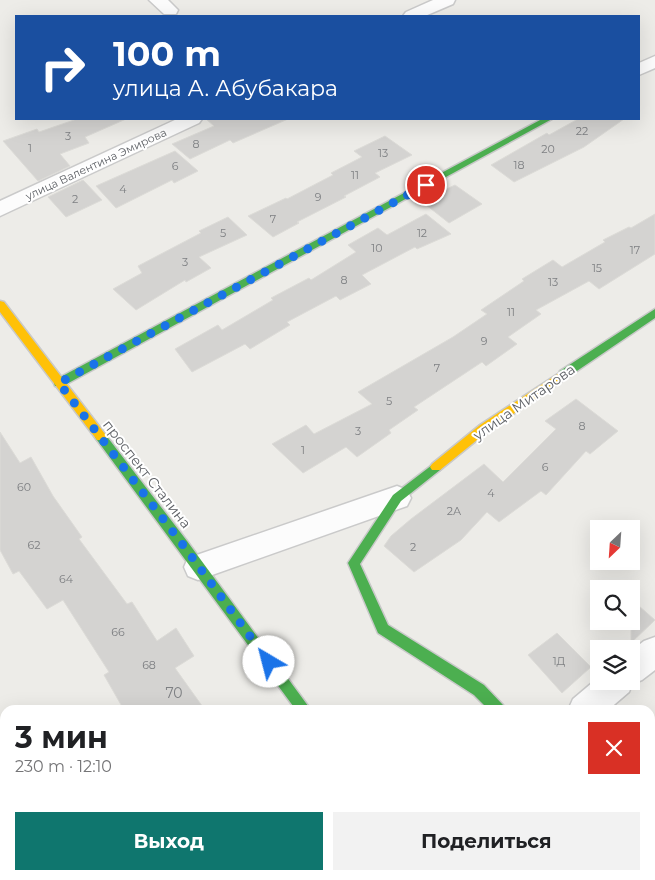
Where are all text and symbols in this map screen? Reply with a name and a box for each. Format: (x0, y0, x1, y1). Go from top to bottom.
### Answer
text: 100 m (113, 32, 221, 75)
icon: right (30, 35, 95, 100)
text: улица А. Абубакара (113, 75, 338, 102)
house number: 22 (576, 124, 588, 138)
street label: улица Валентина Эмирова (22, 125, 169, 203)
house number: 3 (65, 129, 71, 143)
house number: 8 (192, 137, 200, 151)
house number: 1 (28, 141, 32, 155)
house number: 20 (541, 142, 555, 156)
house number: 13 (378, 146, 388, 160)
house number: 18 (514, 158, 525, 172)
house number: 6 (172, 159, 179, 173)
pin (405, 164, 447, 206)
house number: 11 (351, 168, 359, 182)
icon: arrive (412, 171, 440, 199)
house number: 4 (119, 182, 127, 196)
house number: 9 (315, 190, 322, 204)
house number: 2 (72, 192, 78, 206)
house number: 7 (270, 212, 276, 226)
house number: 5 (220, 226, 226, 240)
house number: 12 (417, 226, 427, 240)
house number: 10 (371, 241, 383, 255)
house number: 17 (630, 243, 640, 257)
house number: 3 (182, 255, 188, 269)
house number: 15 (592, 261, 602, 275)
house number: 8 (340, 273, 348, 287)
house number: 13 (548, 275, 558, 289)
house number: 11 (507, 305, 515, 319)
house number: 9 (481, 334, 488, 348)
street label: улица Митарова (469, 360, 579, 444)
house number: 7 (434, 361, 440, 375)
house number: 5 (386, 394, 392, 408)
street label: проспект Сталина (99, 416, 195, 532)
house number: 8 (578, 419, 586, 433)
house number: 3 (355, 424, 361, 438)
house number: 1 (301, 443, 305, 457)
house number: 6 (542, 460, 549, 474)
house number: 60 (17, 480, 31, 494)
house number: 4 (487, 486, 495, 500)
house number: 2А (447, 504, 462, 518)
north arrow (590, 520, 640, 570)
map controls (590, 520, 640, 690)
house number: 62 (28, 538, 40, 552)
house number: 2 (410, 540, 416, 554)
house number: 64 (59, 572, 74, 586)
button: search (590, 580, 640, 630)
house number: 66 (111, 625, 125, 639)
position arrow (242, 635, 294, 687)
button: layers (590, 640, 640, 690)
house number: 1Д (553, 654, 566, 668)
house number: 68 (142, 658, 156, 672)
house number: 70 (165, 684, 183, 702)
text: 3 мин (15, 719, 108, 756)
button: close (588, 722, 640, 774)
text: 230 m · 12:10 (15, 757, 112, 776)
button: Выход (15, 812, 323, 870)
button: Поделиться (333, 812, 640, 870)

